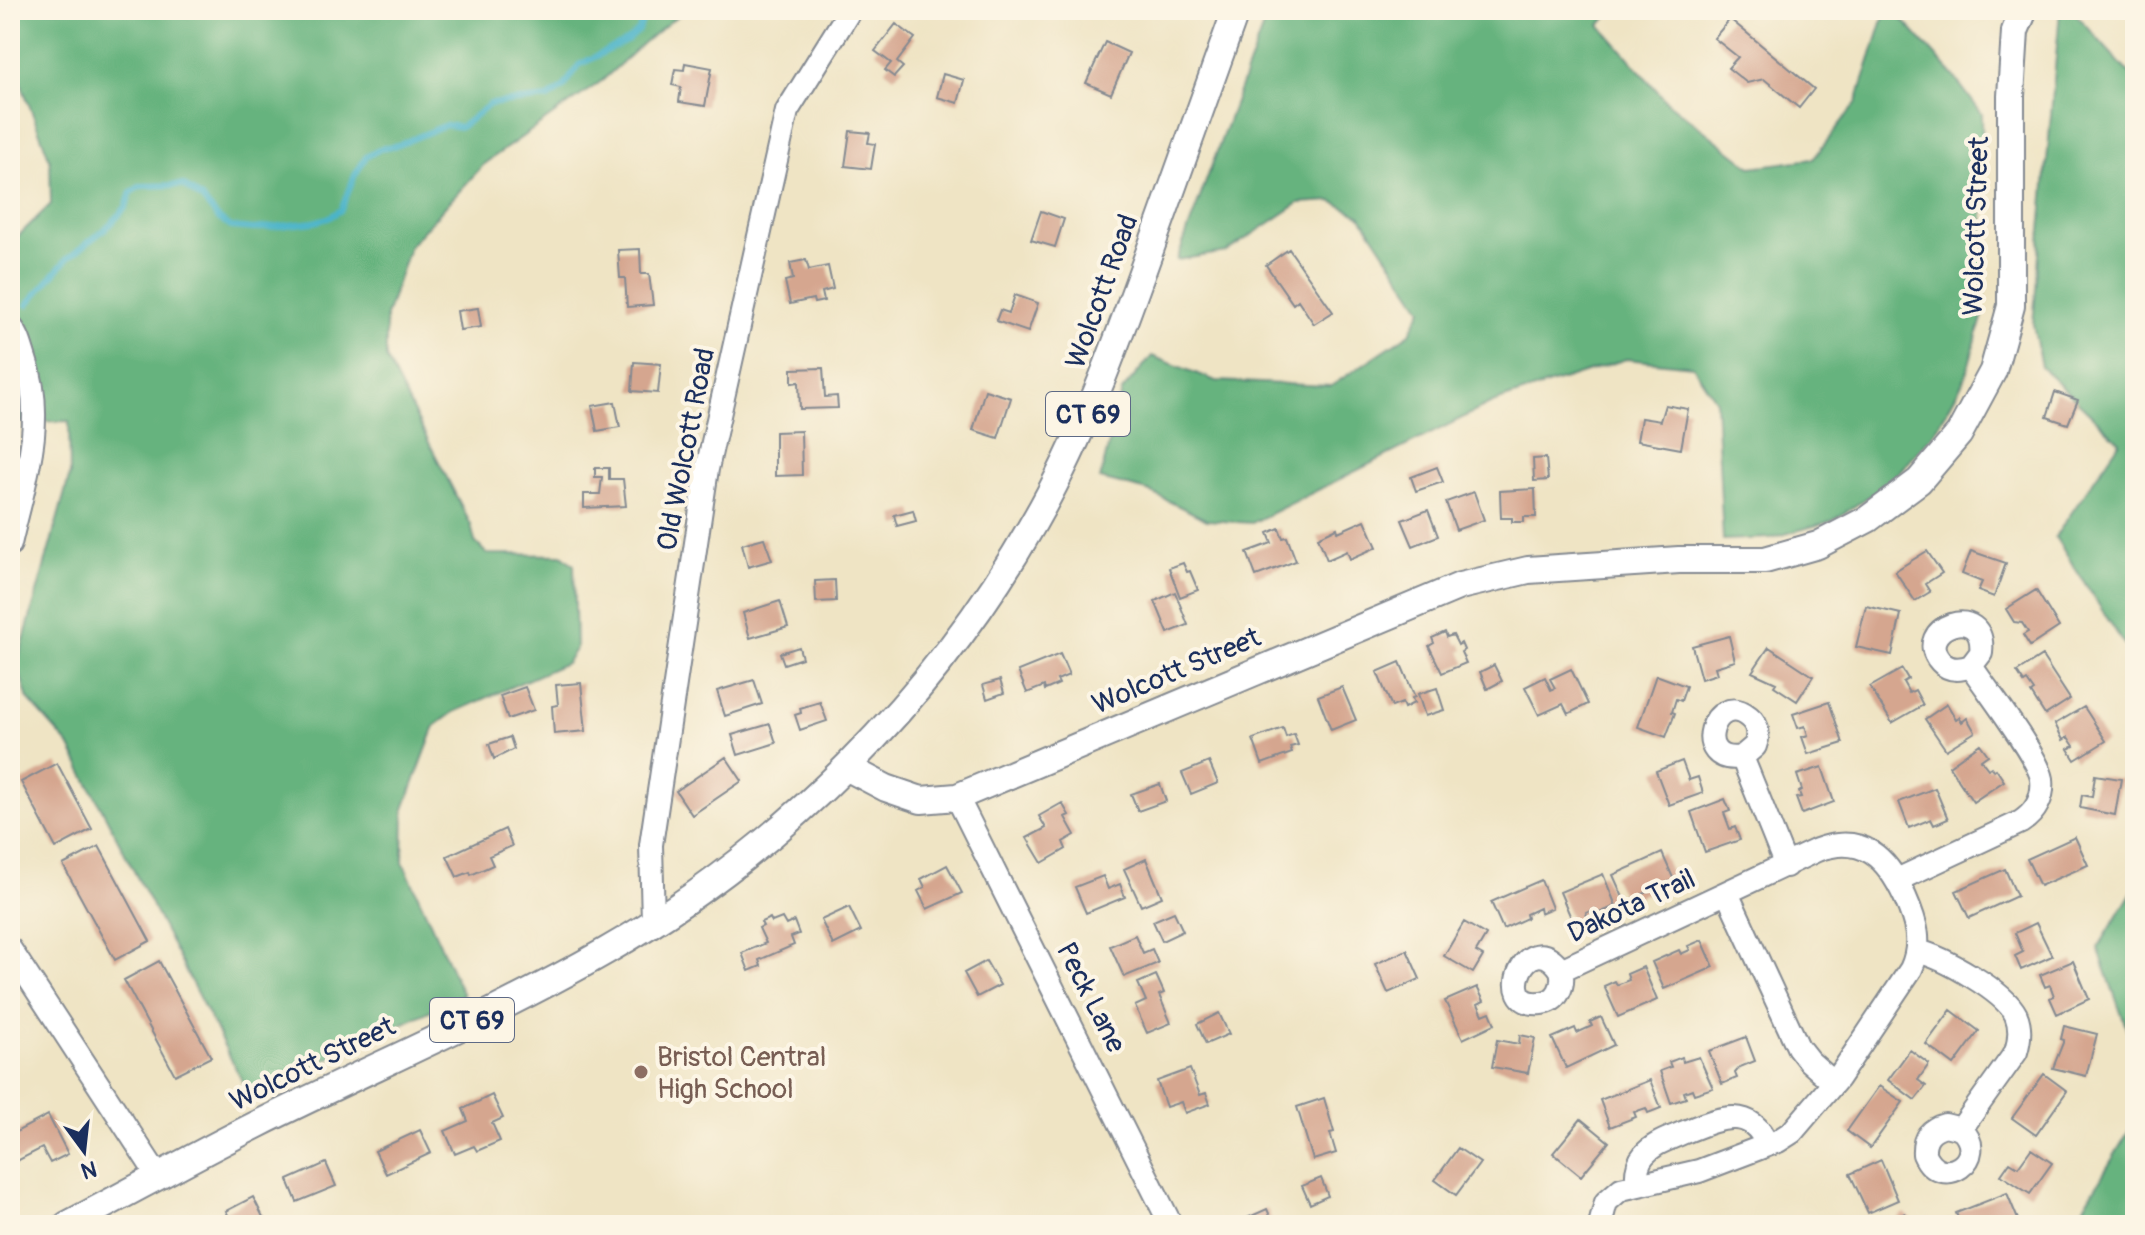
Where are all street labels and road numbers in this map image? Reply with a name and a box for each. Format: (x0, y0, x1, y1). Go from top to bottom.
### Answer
street label: Wolcott Street (1956, 135, 1997, 316)
street label: Wolcott Road (1058, 210, 1146, 373)
street label: Old Wolcott Road (650, 345, 723, 554)
road number: CT 69 (1046, 392, 1130, 436)
street label: Wolcott Street (1087, 620, 1267, 723)
street label: Dakota Trail (1562, 862, 1701, 951)
street label: Peck Lane (1048, 937, 1133, 1059)
road number: CT 69 (430, 998, 514, 1042)
street label: Wolcott Street (224, 1009, 402, 1119)

